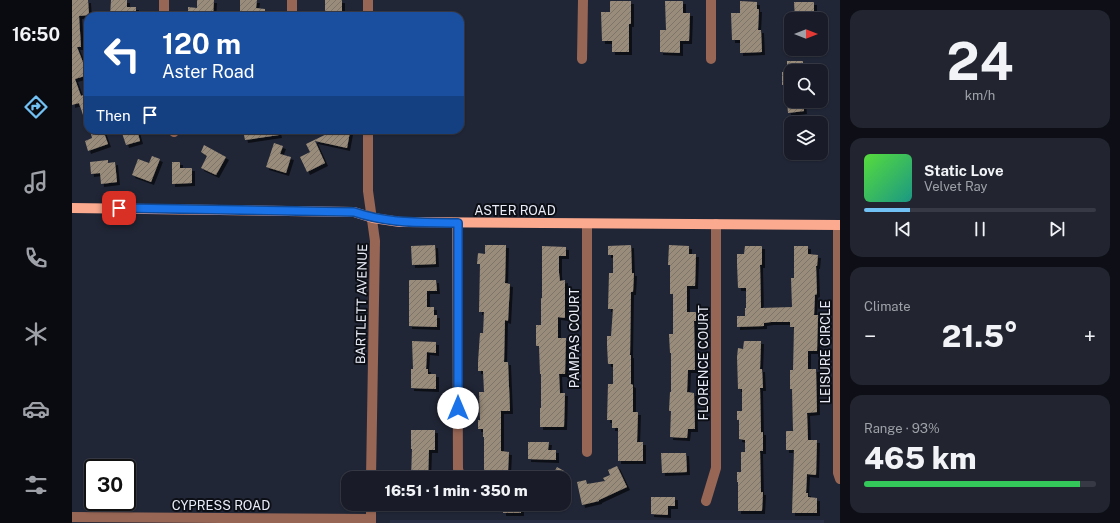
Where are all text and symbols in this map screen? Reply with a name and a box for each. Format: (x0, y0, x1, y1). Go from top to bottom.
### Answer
north arrow (784, 12, 828, 56)
map controls (784, 12, 828, 160)
text: 16:50 (12, 24, 60, 45)
text: 120 m (162, 27, 241, 60)
icon: left (96, 28, 148, 80)
text: 24 (946, 31, 1014, 92)
text: Aster Road (162, 61, 254, 82)
button: search (784, 64, 828, 108)
text: km/h (965, 88, 995, 103)
icon: directions (22, 93, 50, 121)
icon: arrive (139, 104, 161, 126)
text: Then (96, 107, 131, 124)
button: layers (784, 116, 828, 160)
text: Static Love (924, 162, 1004, 179)
icon: music (22, 168, 50, 196)
text: Velvet Ray (924, 179, 988, 194)
pin (102, 191, 136, 225)
icon: arrive (108, 197, 130, 219)
street label: ASTER ROAD (474, 203, 556, 218)
icon: previous (892, 218, 914, 240)
icon: pause (969, 218, 991, 240)
icon: next (1046, 218, 1068, 240)
icon: phone (22, 244, 50, 272)
street label: BARTLETT AVENUE (353, 244, 370, 364)
street label: PAMPAS COURT (567, 287, 582, 388)
text: Climate (864, 299, 911, 314)
street label: LEISURE CIRCLE (818, 301, 833, 404)
street label: FLORENCE COURT (696, 305, 711, 421)
text: 21.5° (942, 318, 1018, 354)
icon: climate (22, 320, 50, 348)
text: − (864, 323, 876, 349)
text: + (1084, 323, 1096, 349)
position arrow (437, 387, 479, 429)
icon: car (22, 395, 50, 423)
text: Range · 93% (864, 421, 940, 436)
text: 465 km (864, 440, 977, 476)
speed limit sign: 30 (84, 459, 136, 511)
icon: filters (22, 471, 50, 499)
text: 16:51 · 1 min · 350 m (384, 482, 528, 499)
street label: CYPRESS ROAD (172, 498, 270, 513)

